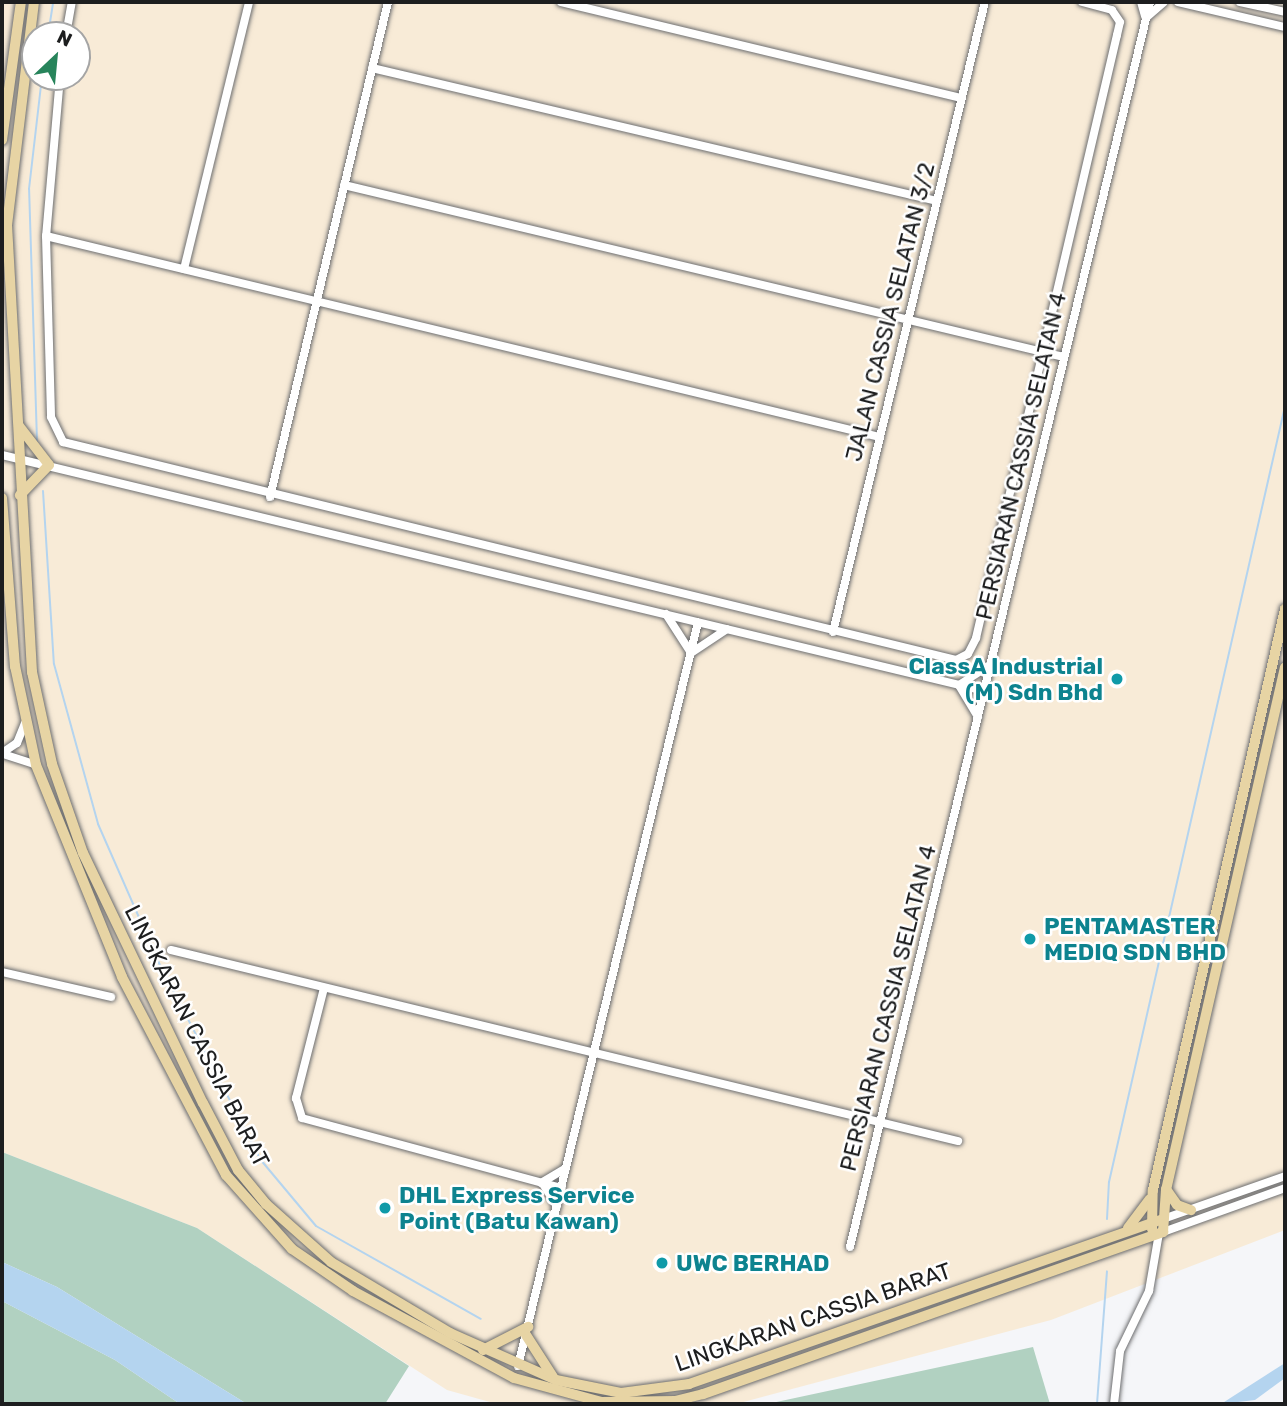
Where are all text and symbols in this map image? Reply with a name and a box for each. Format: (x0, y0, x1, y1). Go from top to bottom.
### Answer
north arrow (21, 21, 91, 91)
text: N (53, 25, 76, 52)
street label: JALAN CASSIA SELATAN 3/2 (839, 159, 941, 465)
street label: PERSIARAN CASSIA SELATAN 4 (970, 289, 1072, 623)
place label: ClassA Industrial (M) Sdn Bhd (908, 652, 1103, 706)
marker: ClassA Industrial (M) Sdn Bhd (1109, 671, 1125, 687)
street label: PERSIARAN CASSIA SELATAN 4 (834, 842, 942, 1174)
street label: LINGKARAN CASSIA BARAT (119, 900, 275, 1172)
place label: PENTAMASTER MEDIQ SDN BHD (1044, 912, 1226, 966)
marker: PENTAMASTER MEDIQ SDN BHD (1022, 931, 1038, 947)
place label: DHL Express Service Point (Batu Kawan) (399, 1181, 635, 1235)
marker: DHL Express Service Point (Batu Kawan) (377, 1200, 393, 1216)
place label: UWC BERHAD (676, 1249, 830, 1277)
marker: UWC BERHAD (654, 1255, 670, 1271)
street label: LINGKARAN CASSIA BARAT (671, 1257, 955, 1377)

